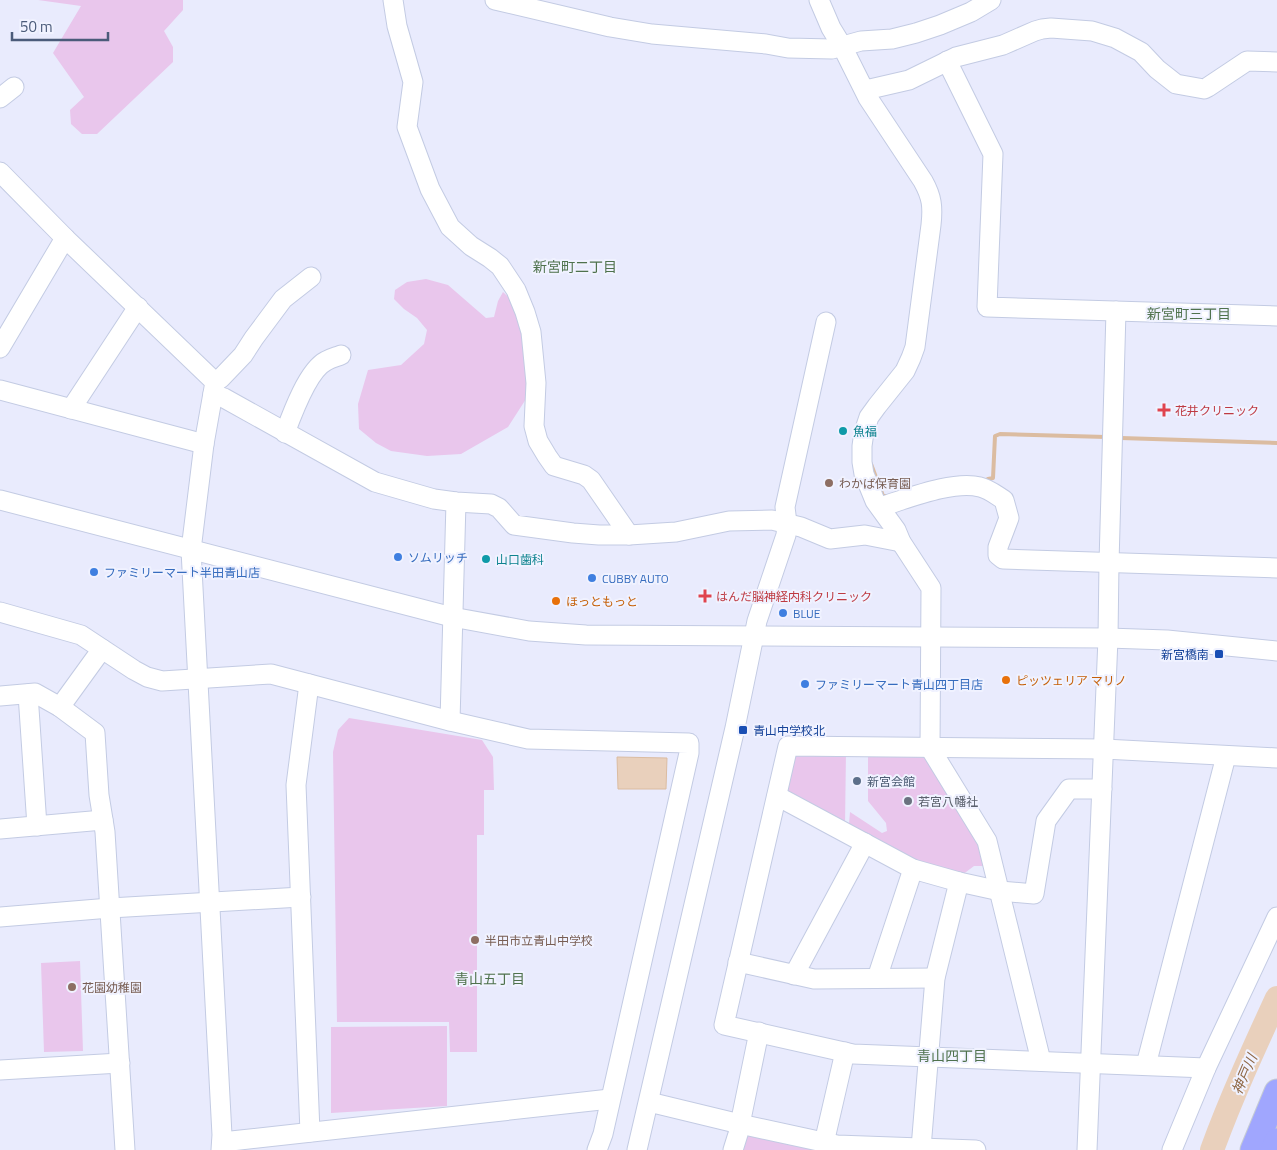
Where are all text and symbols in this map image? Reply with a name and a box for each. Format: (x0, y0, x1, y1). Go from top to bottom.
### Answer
scale bar (12, 10, 109, 42)
text: 50 m (20, 15, 53, 38)
district label: 新宮町二丁目 (533, 256, 617, 277)
district label: 新宮町三丁目 (1147, 303, 1231, 324)
place label: 花井クリニック (1175, 401, 1259, 420)
marker: 花井クリニック (1157, 403, 1171, 417)
place label: 魚福 (853, 422, 877, 441)
marker: 魚福 (837, 425, 849, 437)
place label: わかば保育園 (839, 474, 911, 493)
marker: わかば保育園 (823, 477, 835, 489)
place label: ソムリッチ (408, 548, 468, 567)
place label: 山口歯科 (496, 550, 544, 569)
marker: ソムリッチ (392, 551, 404, 563)
marker: 山口歯科 (480, 553, 492, 565)
place label: ファミリーマート半田青山店 (104, 563, 260, 582)
marker: ファミリーマート半田青山店 (88, 566, 100, 578)
place label: CUBBY AUTO (602, 569, 669, 588)
marker: CUBBY AUTO (586, 572, 598, 584)
place label: はんだ脳神経内科クリニック (716, 587, 872, 606)
marker: はんだ脳神経内科クリニック (698, 589, 712, 603)
place label: ほっともっと (566, 592, 638, 611)
marker: ほっともっと (550, 595, 562, 607)
place label: BLUE (793, 604, 821, 623)
marker: BLUE (777, 607, 789, 619)
place label: 新宮橋南 (1161, 645, 1209, 664)
marker: 新宮橋南 (1213, 648, 1225, 660)
place label: ピッツェリア マリノ (1016, 671, 1127, 690)
marker: ピッツェリア マリノ (1000, 674, 1012, 686)
place label: ファミリーマート青山四丁目店 (815, 675, 983, 694)
marker: ファミリーマート青山四丁目店 (799, 678, 811, 690)
place label: 青山中学校北 (753, 721, 825, 740)
marker: 青山中学校北 (737, 724, 749, 736)
place label: 新宮会館 (867, 772, 915, 791)
marker: 新宮会館 (851, 775, 863, 787)
place label: 若宮八幡社 (918, 792, 978, 811)
marker: 若宮八幡社 (902, 795, 914, 807)
place label: 半田市立青山中学校 (485, 931, 593, 950)
marker: 半田市立青山中学校 (469, 934, 481, 946)
district label: 青山五丁目 (455, 968, 525, 989)
place label: 花園幼稚園 (82, 978, 142, 997)
marker: 花園幼稚園 (66, 981, 78, 993)
district label: 青山四丁目 (917, 1045, 987, 1066)
water label: 神戸川 (1226, 1049, 1263, 1097)

